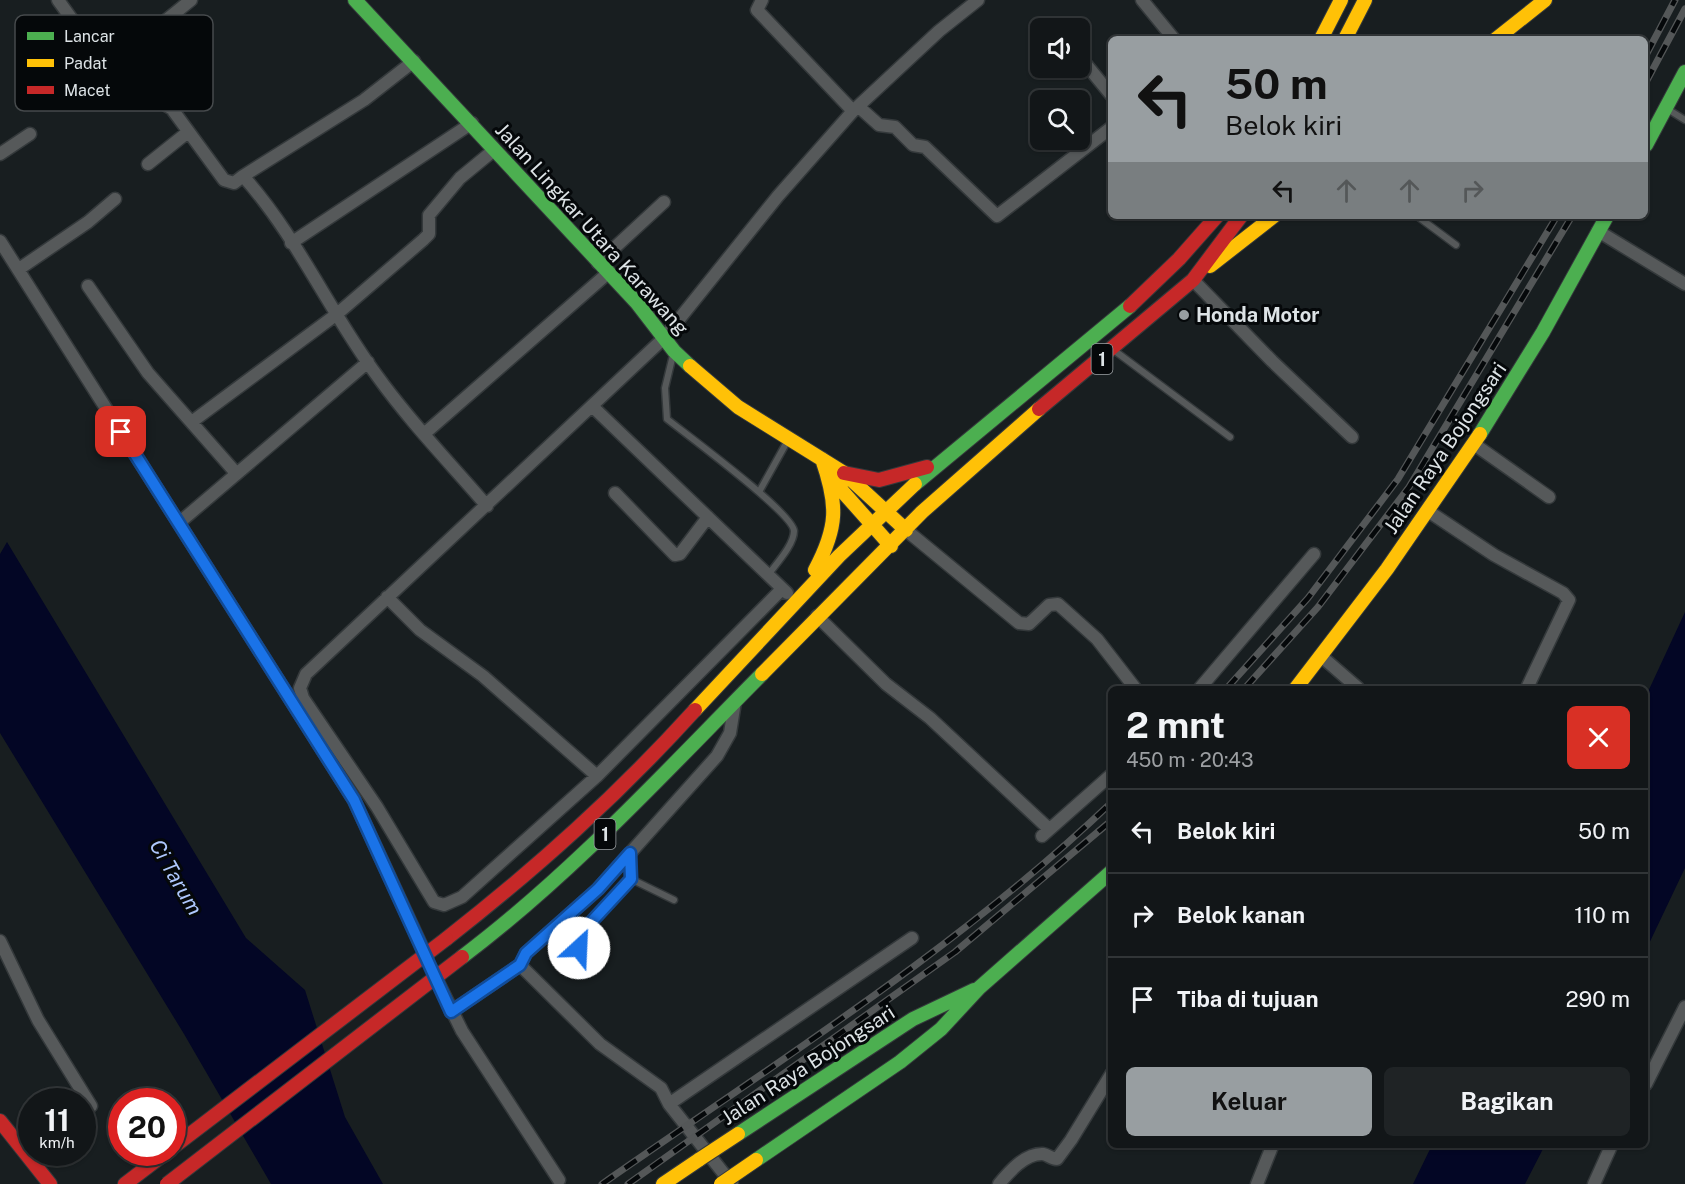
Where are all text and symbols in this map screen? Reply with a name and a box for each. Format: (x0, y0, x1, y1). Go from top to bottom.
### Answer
legend (15, 15, 213, 111)
map controls (1030, 18, 1090, 150)
button: sound (1030, 18, 1090, 78)
text: Lancar (64, 27, 115, 46)
text: Padat (64, 54, 107, 73)
text: 50 m (1225, 59, 1328, 108)
icon: left (1126, 60, 1204, 138)
text: Macet (64, 81, 111, 100)
button: search (1030, 90, 1090, 150)
text: Belok kiri (1225, 109, 1342, 141)
street label: Jalan Lingkar Utara Karawang (490, 118, 694, 340)
icon: left (1267, 174, 1300, 207)
icon: ahead (1330, 174, 1363, 207)
icon: ahead (1393, 174, 1426, 207)
icon: right (1456, 174, 1489, 207)
place label: Honda Motor (1196, 303, 1320, 327)
marker: Honda Motor (1177, 308, 1191, 322)
road number: 1 (1092, 344, 1112, 374)
street label: Jalan Raya Bojongsari (1379, 358, 1511, 538)
pin (95, 406, 146, 457)
icon: arrive (104, 415, 137, 448)
text: 2 mnt (1126, 704, 1225, 746)
button: close (1567, 706, 1630, 769)
text: 450 m · 20:43 (1126, 748, 1254, 772)
icon: left (1126, 815, 1159, 848)
text: Belok kiri (1177, 818, 1275, 844)
text: 50 m (1578, 818, 1630, 844)
road number: 1 (594, 819, 616, 849)
water label: Ci Tarum (144, 835, 208, 919)
icon: right (1126, 899, 1159, 932)
text: Belok kanan (1177, 902, 1305, 928)
text: 110 m (1574, 902, 1630, 928)
position arrow (547, 916, 611, 980)
icon: arrive (1126, 983, 1159, 1016)
text: Tiba di tujuan (1177, 986, 1318, 1012)
text: 290 m (1565, 986, 1630, 1012)
street label: Jalan Raya Bojongsari (717, 1000, 899, 1130)
button: Keluar (1126, 1067, 1372, 1136)
button: Bagikan (1384, 1067, 1630, 1136)
speed limit sign: 20 (108, 1088, 186, 1166)
text: 11 (44, 1102, 70, 1138)
text: km/h (39, 1134, 75, 1151)

